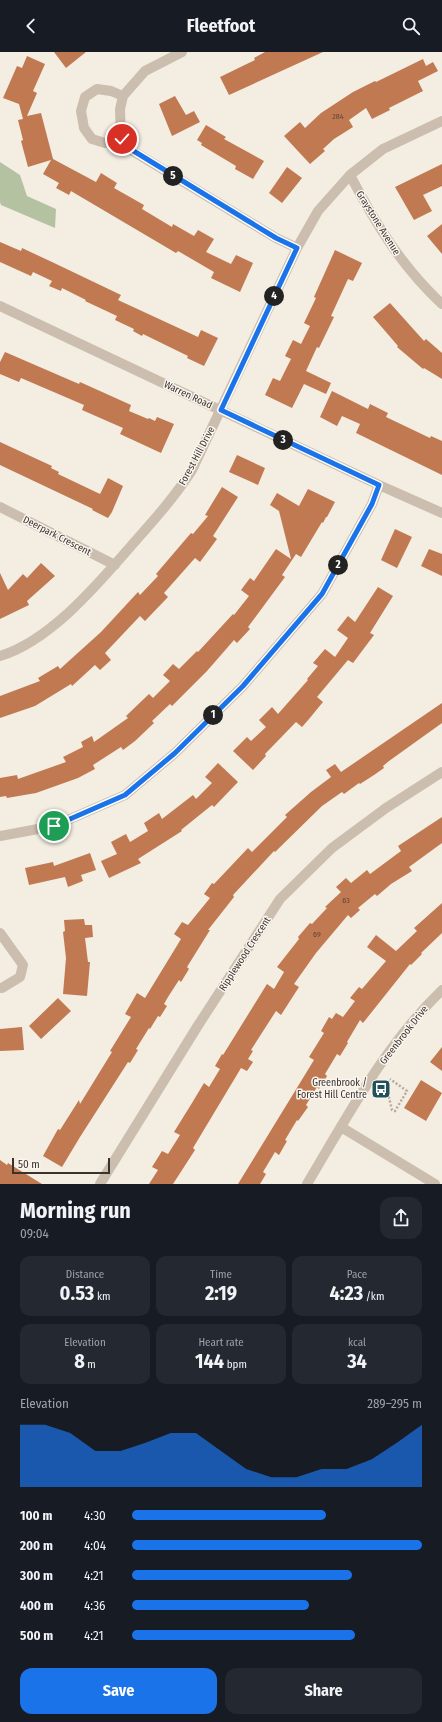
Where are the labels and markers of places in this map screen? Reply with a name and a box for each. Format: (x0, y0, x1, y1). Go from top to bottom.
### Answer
pin (105, 122, 139, 156)
pin: 5 (163, 166, 183, 186)
pin: 4 (264, 286, 284, 306)
pin: 3 (273, 430, 293, 450)
pin: 2 (328, 555, 348, 575)
pin: 1 (203, 705, 223, 725)
pin (37, 809, 71, 843)
place label: Greenbrook / Forest Hill Centre (297, 1077, 367, 1101)
bus stop icon: Greenbrook / Forest Hill Centre (370, 1078, 392, 1100)

